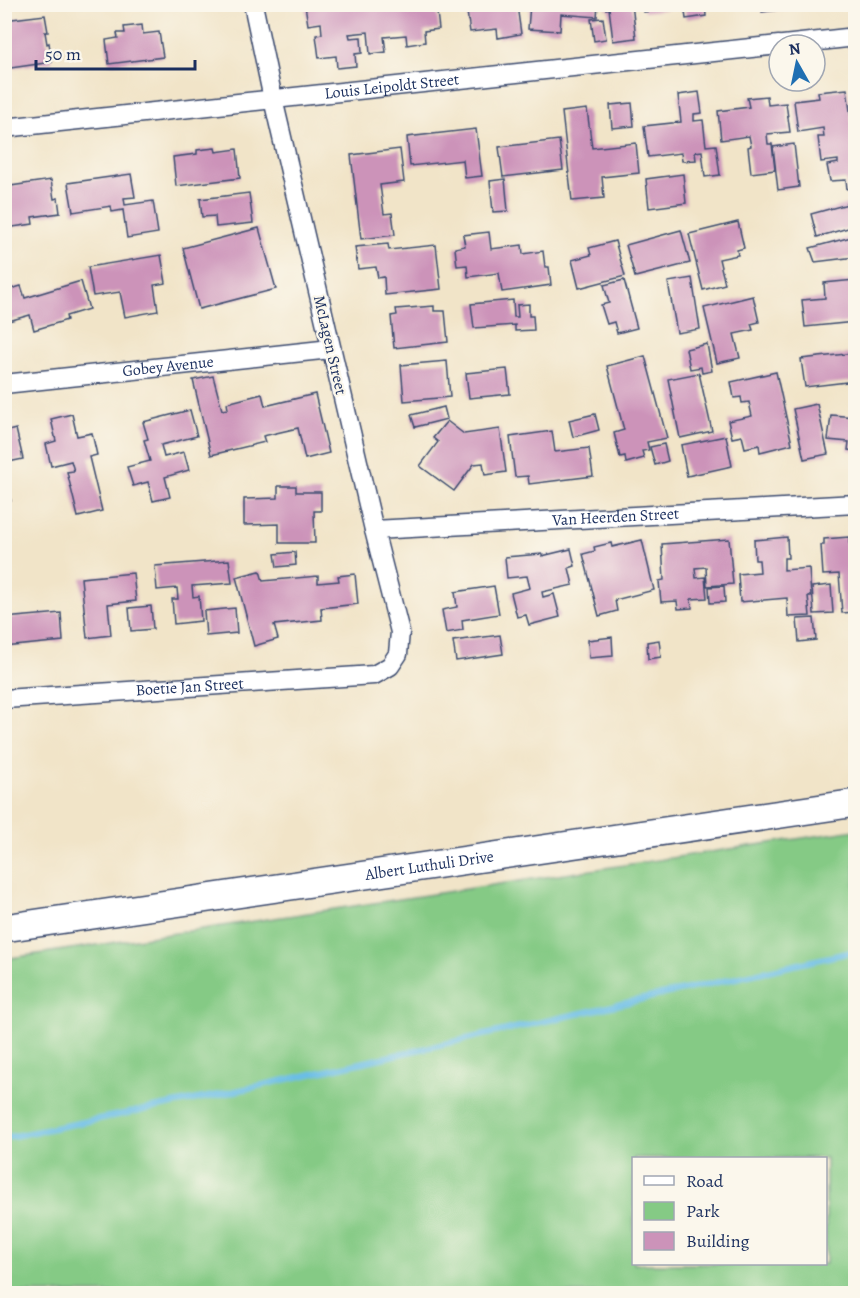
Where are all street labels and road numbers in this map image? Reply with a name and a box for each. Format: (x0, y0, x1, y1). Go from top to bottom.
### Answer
street label: Louis Leipoldt Street (323, 68, 460, 105)
street label: McLagen Street (308, 293, 352, 397)
street label: Gobey Avenue (121, 351, 215, 382)
street label: Van Heerden Street (551, 503, 680, 531)
street label: Boetie Jan Street (135, 672, 244, 701)
street label: Albert Luthuli Drive (363, 845, 495, 886)

